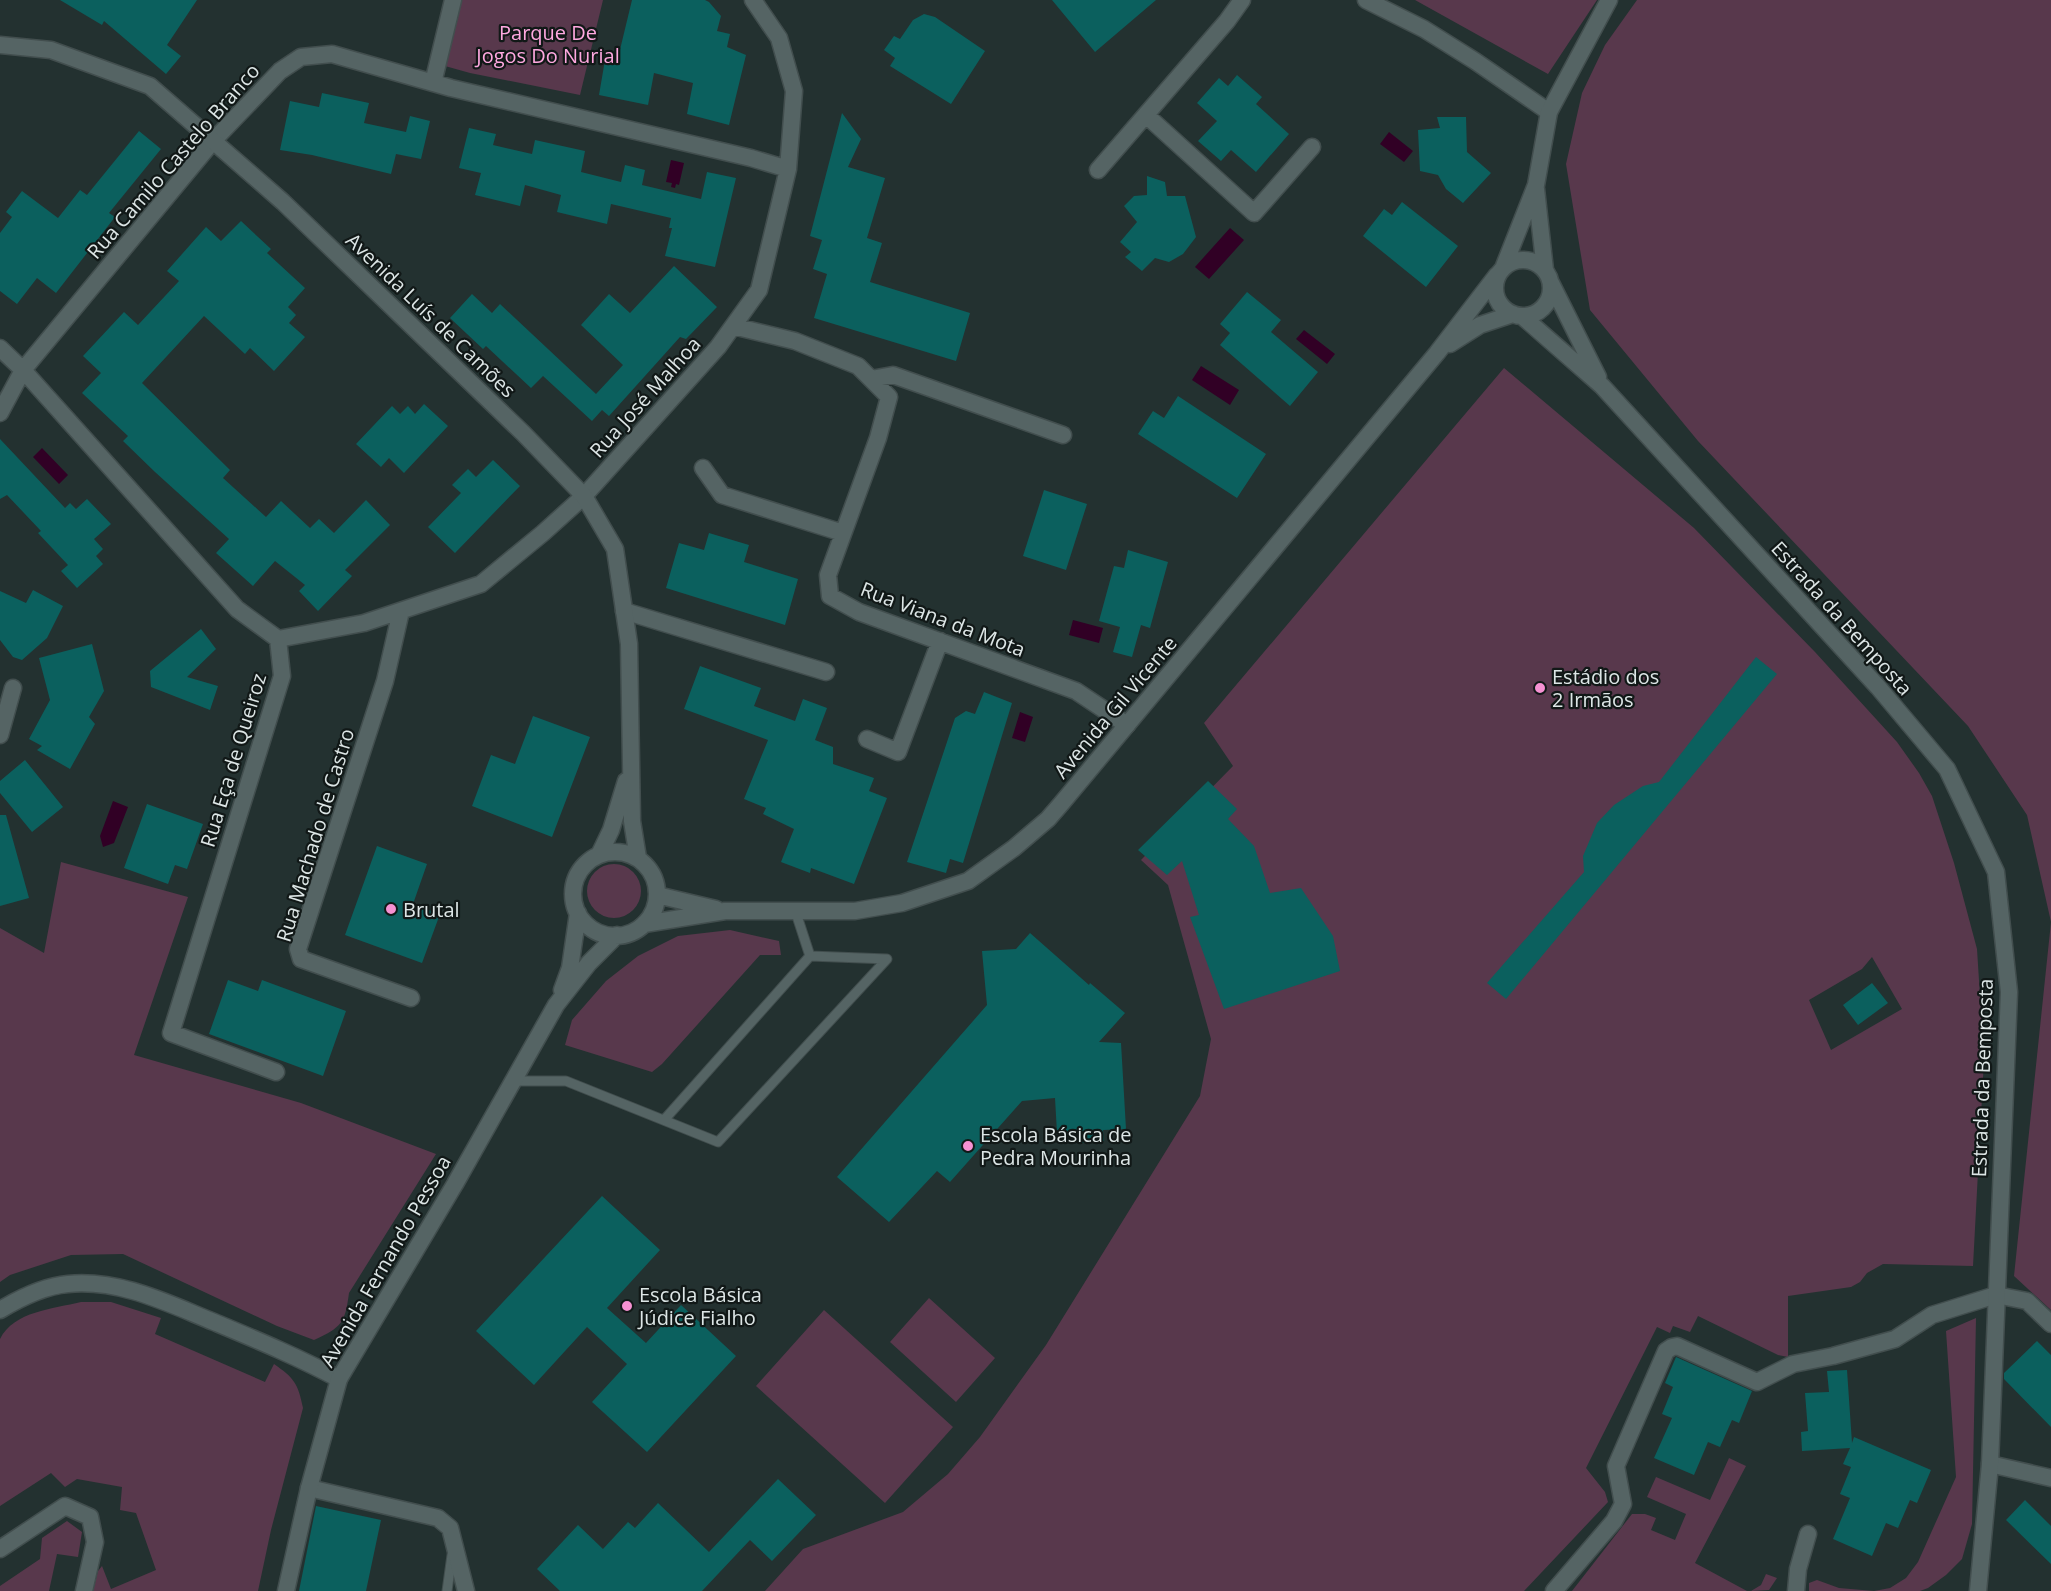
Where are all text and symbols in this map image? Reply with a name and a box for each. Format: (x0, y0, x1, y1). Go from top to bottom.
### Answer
park label: Parque De Jogos Do Nurial (474, 19, 620, 69)
street label: Rua Camilo Castelo Branco (81, 58, 265, 264)
street label: Avenida Luís de Camões (340, 227, 522, 403)
street label: Rua José Malhoa (583, 331, 707, 463)
street label: Estrada da Bemposta (1765, 535, 1919, 701)
street label: Rua Viana da Mota (857, 575, 1029, 663)
street label: Avenida Gil Vicente (1047, 630, 1183, 784)
place label: Estádio dos 2 Irmãos (1552, 663, 1659, 713)
street label: Rua Eça de Queiroz (194, 670, 272, 850)
marker: Estádio dos 2 Irmãos (1533, 681, 1547, 695)
street label: Rua Machado de Castro (270, 725, 360, 945)
place label: Brutal (403, 896, 460, 923)
marker: Brutal (384, 902, 398, 916)
street label: Estrada da Bemposta (1965, 978, 1999, 1178)
place label: Escola Básica de Pedra Mourinha (980, 1121, 1132, 1171)
marker: Escola Básica de Pedra Mourinha (961, 1139, 975, 1153)
street label: Avenida Fernando Pessoa (313, 1150, 457, 1372)
place label: Escola Básica Júdice Fialho (637, 1281, 762, 1331)
marker: Escola Básica Júdice Fialho (620, 1299, 634, 1313)

